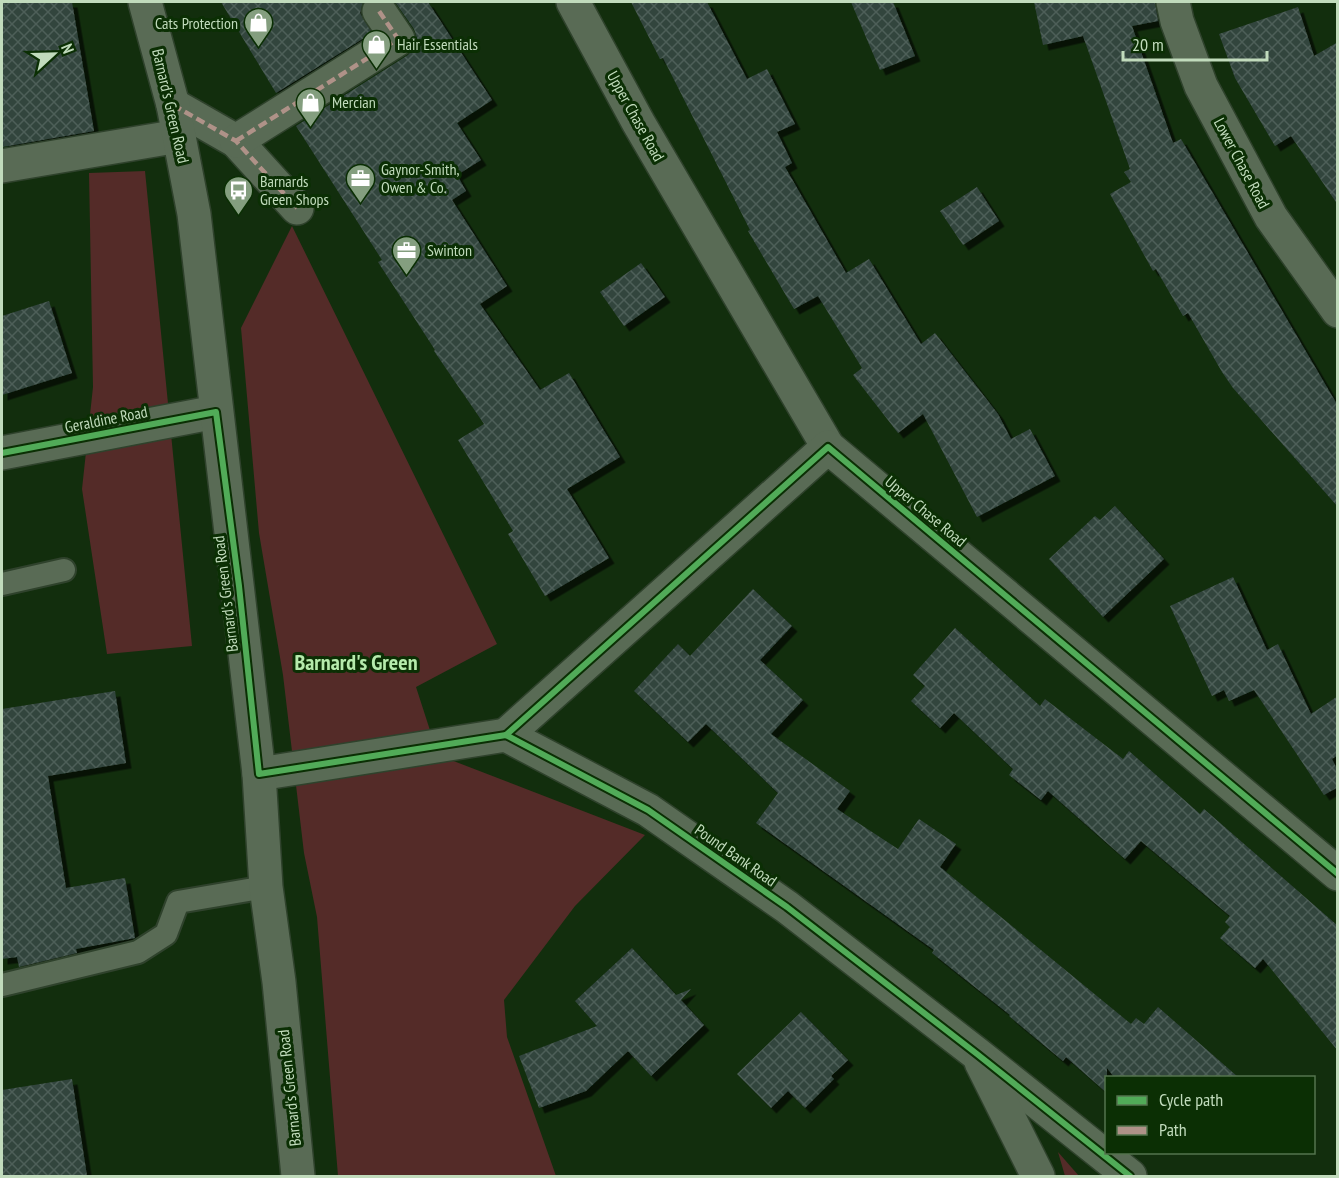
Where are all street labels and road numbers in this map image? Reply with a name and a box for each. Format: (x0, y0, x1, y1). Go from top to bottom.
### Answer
street label: Barnard's Green Road (148, 47, 194, 165)
street label: Upper Chase Road (603, 67, 669, 165)
street label: Lower Chase Road (1210, 114, 1274, 212)
street label: Geraldine Road (63, 401, 149, 437)
street label: Upper Chase Road (881, 471, 971, 551)
street label: Barnard's Green Road (208, 535, 242, 653)
street label: Pound Bank Road (691, 819, 781, 891)
street label: Barnard's Green Road (273, 1029, 305, 1147)

